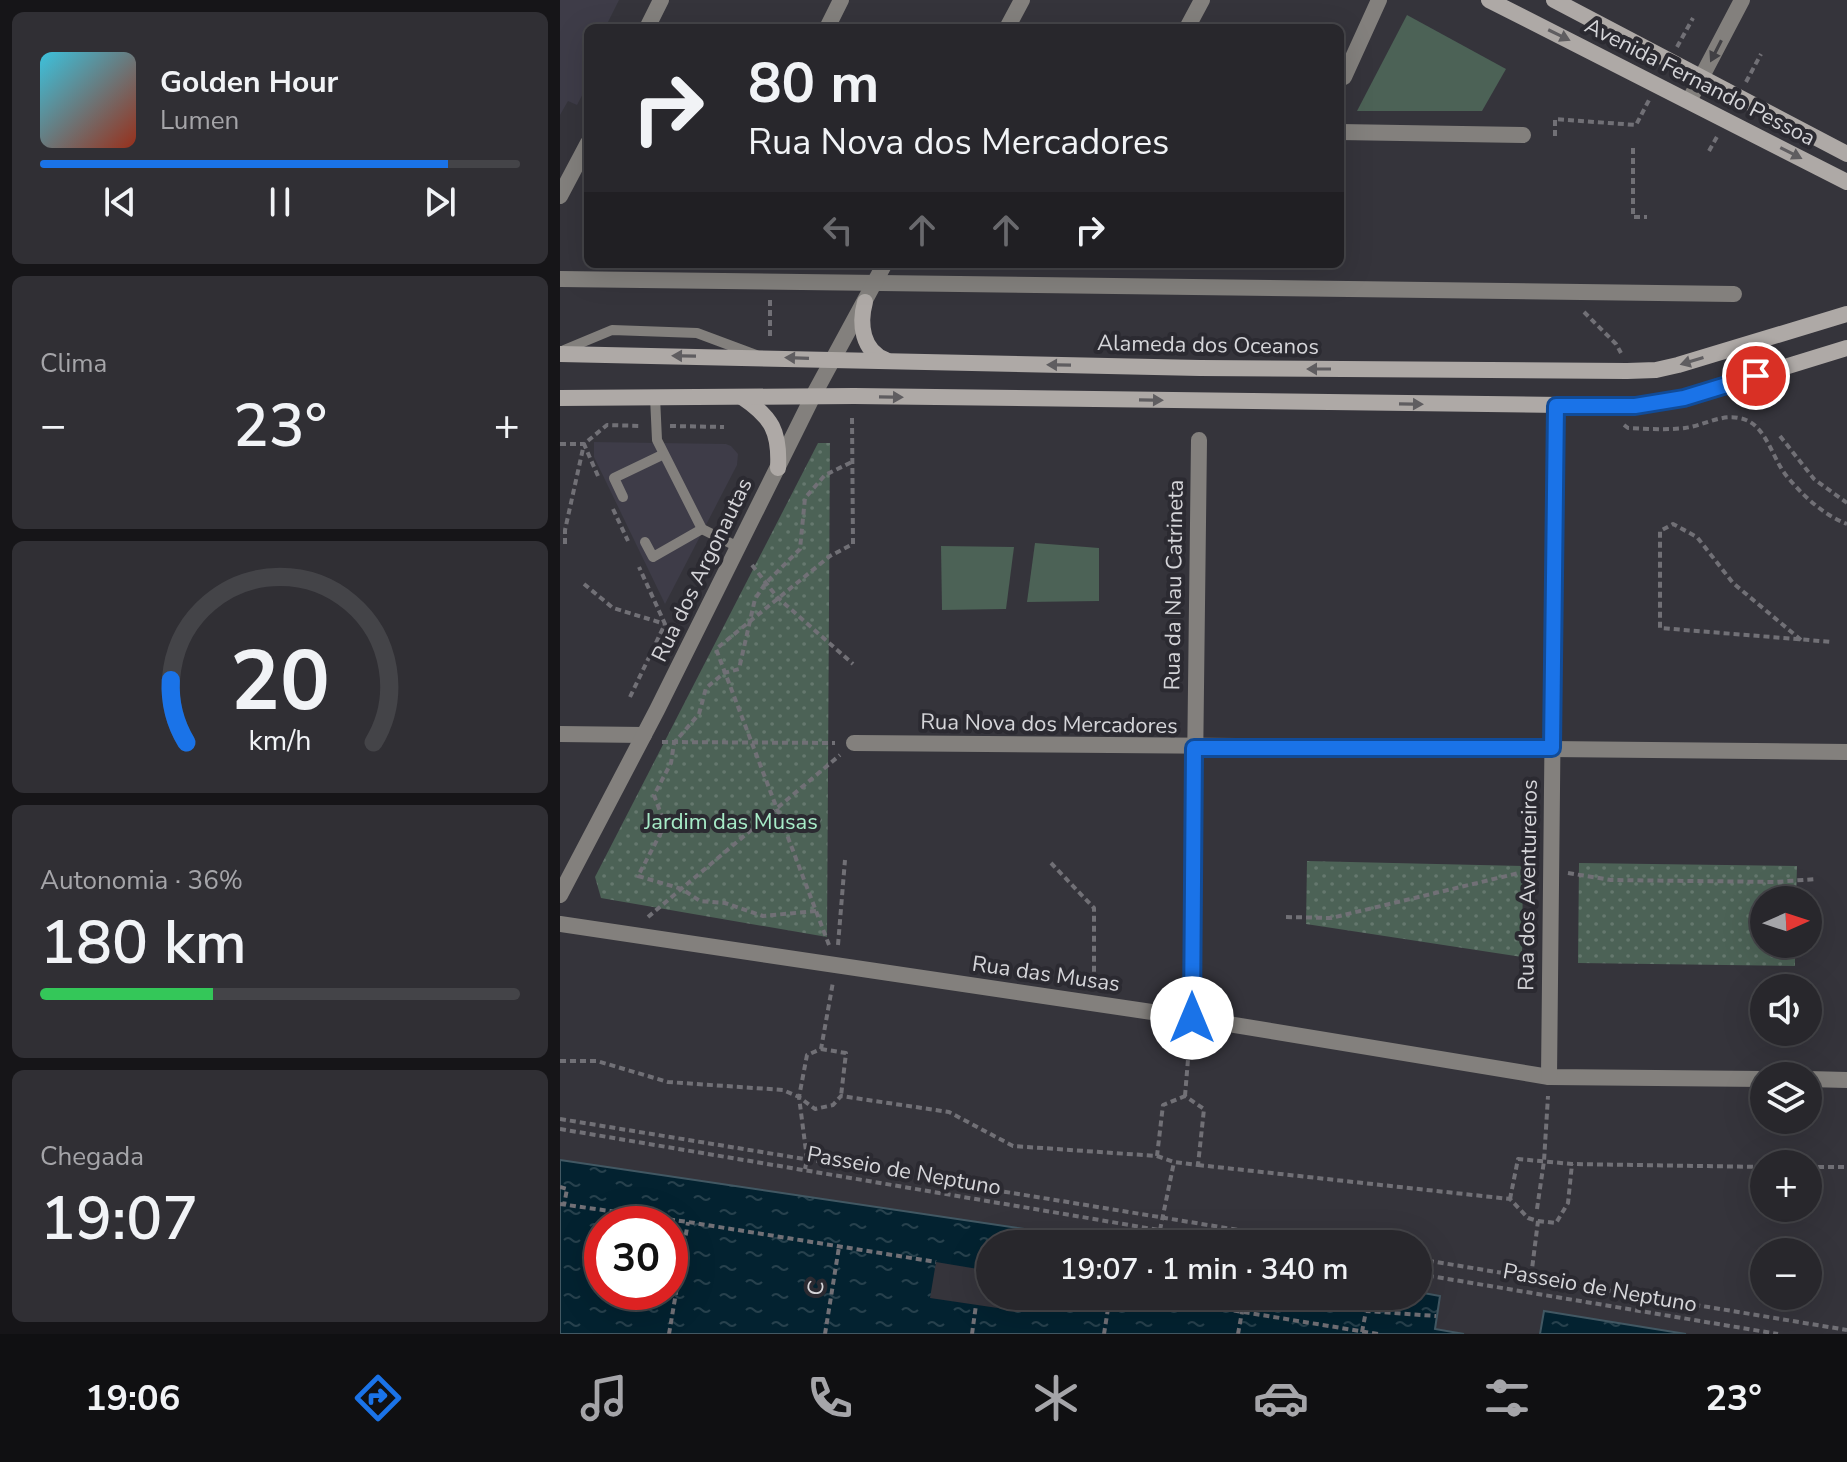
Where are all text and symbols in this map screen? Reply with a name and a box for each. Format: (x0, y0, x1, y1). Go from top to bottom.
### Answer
street label: Avenida Fernando Pessoa (1580, 11, 1820, 153)
one-way arrow (1548, 28, 1571, 41)
one-way arrow (1709, 39, 1723, 62)
text: 80 m (748, 45, 879, 122)
icon: right (616, 56, 720, 160)
text: Golden Hour (160, 62, 338, 103)
text: Lumen (160, 103, 239, 138)
text: Rua Nova dos Mercadores (748, 118, 1169, 167)
one-way arrow (1779, 146, 1802, 159)
icon: previous (98, 180, 142, 224)
icon: pause (258, 180, 302, 224)
icon: next (418, 180, 462, 224)
icon: left (816, 208, 860, 252)
icon: ahead (900, 208, 944, 252)
icon: ahead (984, 208, 1028, 252)
icon: right (1068, 208, 1112, 252)
street label: Alameda dos Oceanos (1097, 328, 1319, 362)
pin (1722, 342, 1790, 410)
text: Clima (40, 346, 107, 381)
one-way arrow (671, 350, 696, 362)
one-way arrow (784, 352, 809, 365)
icon: arrive (1734, 354, 1778, 398)
one-way arrow (1680, 355, 1704, 368)
one-way arrow (1046, 358, 1071, 371)
one-way arrow (1306, 363, 1331, 375)
text: 23° (233, 385, 327, 467)
one-way arrow (879, 391, 904, 403)
one-way arrow (1139, 394, 1164, 407)
text: − (40, 396, 66, 456)
text: + (494, 396, 520, 456)
one-way arrow (1399, 398, 1424, 410)
street label: Rua dos Argonautas (644, 473, 760, 667)
street label: Rua da Nau Catrineta (1157, 479, 1191, 691)
text: 20 (230, 625, 330, 738)
street label: Rua Nova dos Mercadores (920, 707, 1178, 741)
text: km/h (249, 721, 311, 760)
street label: Rua dos Aventureiros (1511, 779, 1545, 991)
park label: Jardim das Musas (643, 807, 818, 837)
text: Autonomia · 36% (40, 863, 243, 898)
north arrow (1750, 886, 1822, 958)
map controls (1750, 886, 1822, 1310)
text: 180 km (40, 902, 247, 984)
street label: Rua das Musas (970, 949, 1122, 999)
button: sound (1750, 974, 1822, 1046)
position arrow (1150, 976, 1234, 1060)
button: layers (1750, 1062, 1822, 1134)
text: Chegada (40, 1139, 144, 1174)
street label: Passeio de Neptuno (805, 1139, 1003, 1203)
button: + (1750, 1150, 1822, 1222)
text: 19:07 (40, 1178, 198, 1260)
speed limit sign: 30 (584, 1206, 688, 1310)
button: − (1750, 1238, 1822, 1310)
text: 19:07 · 1 min · 340 m (1059, 1249, 1349, 1290)
street label: Passeio de Neptuno (1501, 1256, 1699, 1320)
street label: C (800, 1278, 832, 1298)
icon: directions (350, 1370, 406, 1426)
icon: music (576, 1370, 632, 1426)
icon: phone (802, 1370, 858, 1426)
icon: climate (1028, 1370, 1084, 1426)
icon: car (1253, 1370, 1309, 1426)
icon: filters (1479, 1370, 1535, 1426)
text: 19:06 (85, 1374, 180, 1423)
text: 23° (1705, 1374, 1762, 1423)

